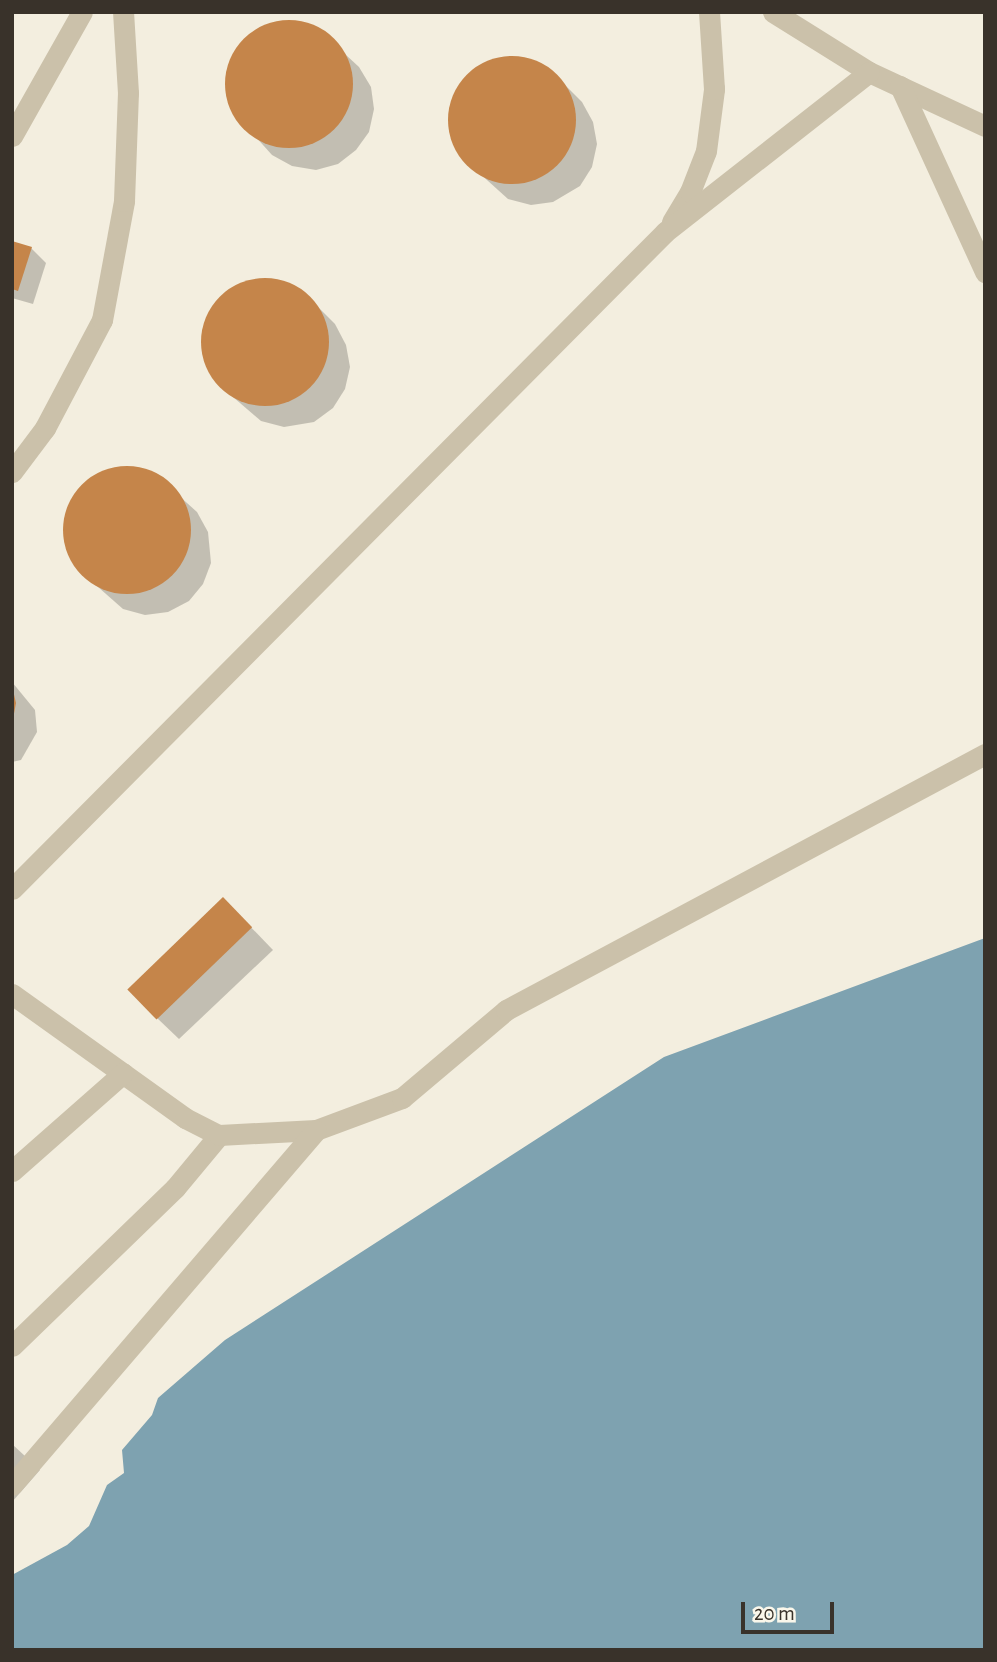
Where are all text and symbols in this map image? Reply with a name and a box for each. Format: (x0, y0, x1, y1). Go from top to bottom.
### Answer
scale bar (745, 1588, 838, 1632)
text: 20 m (754, 1603, 795, 1624)

